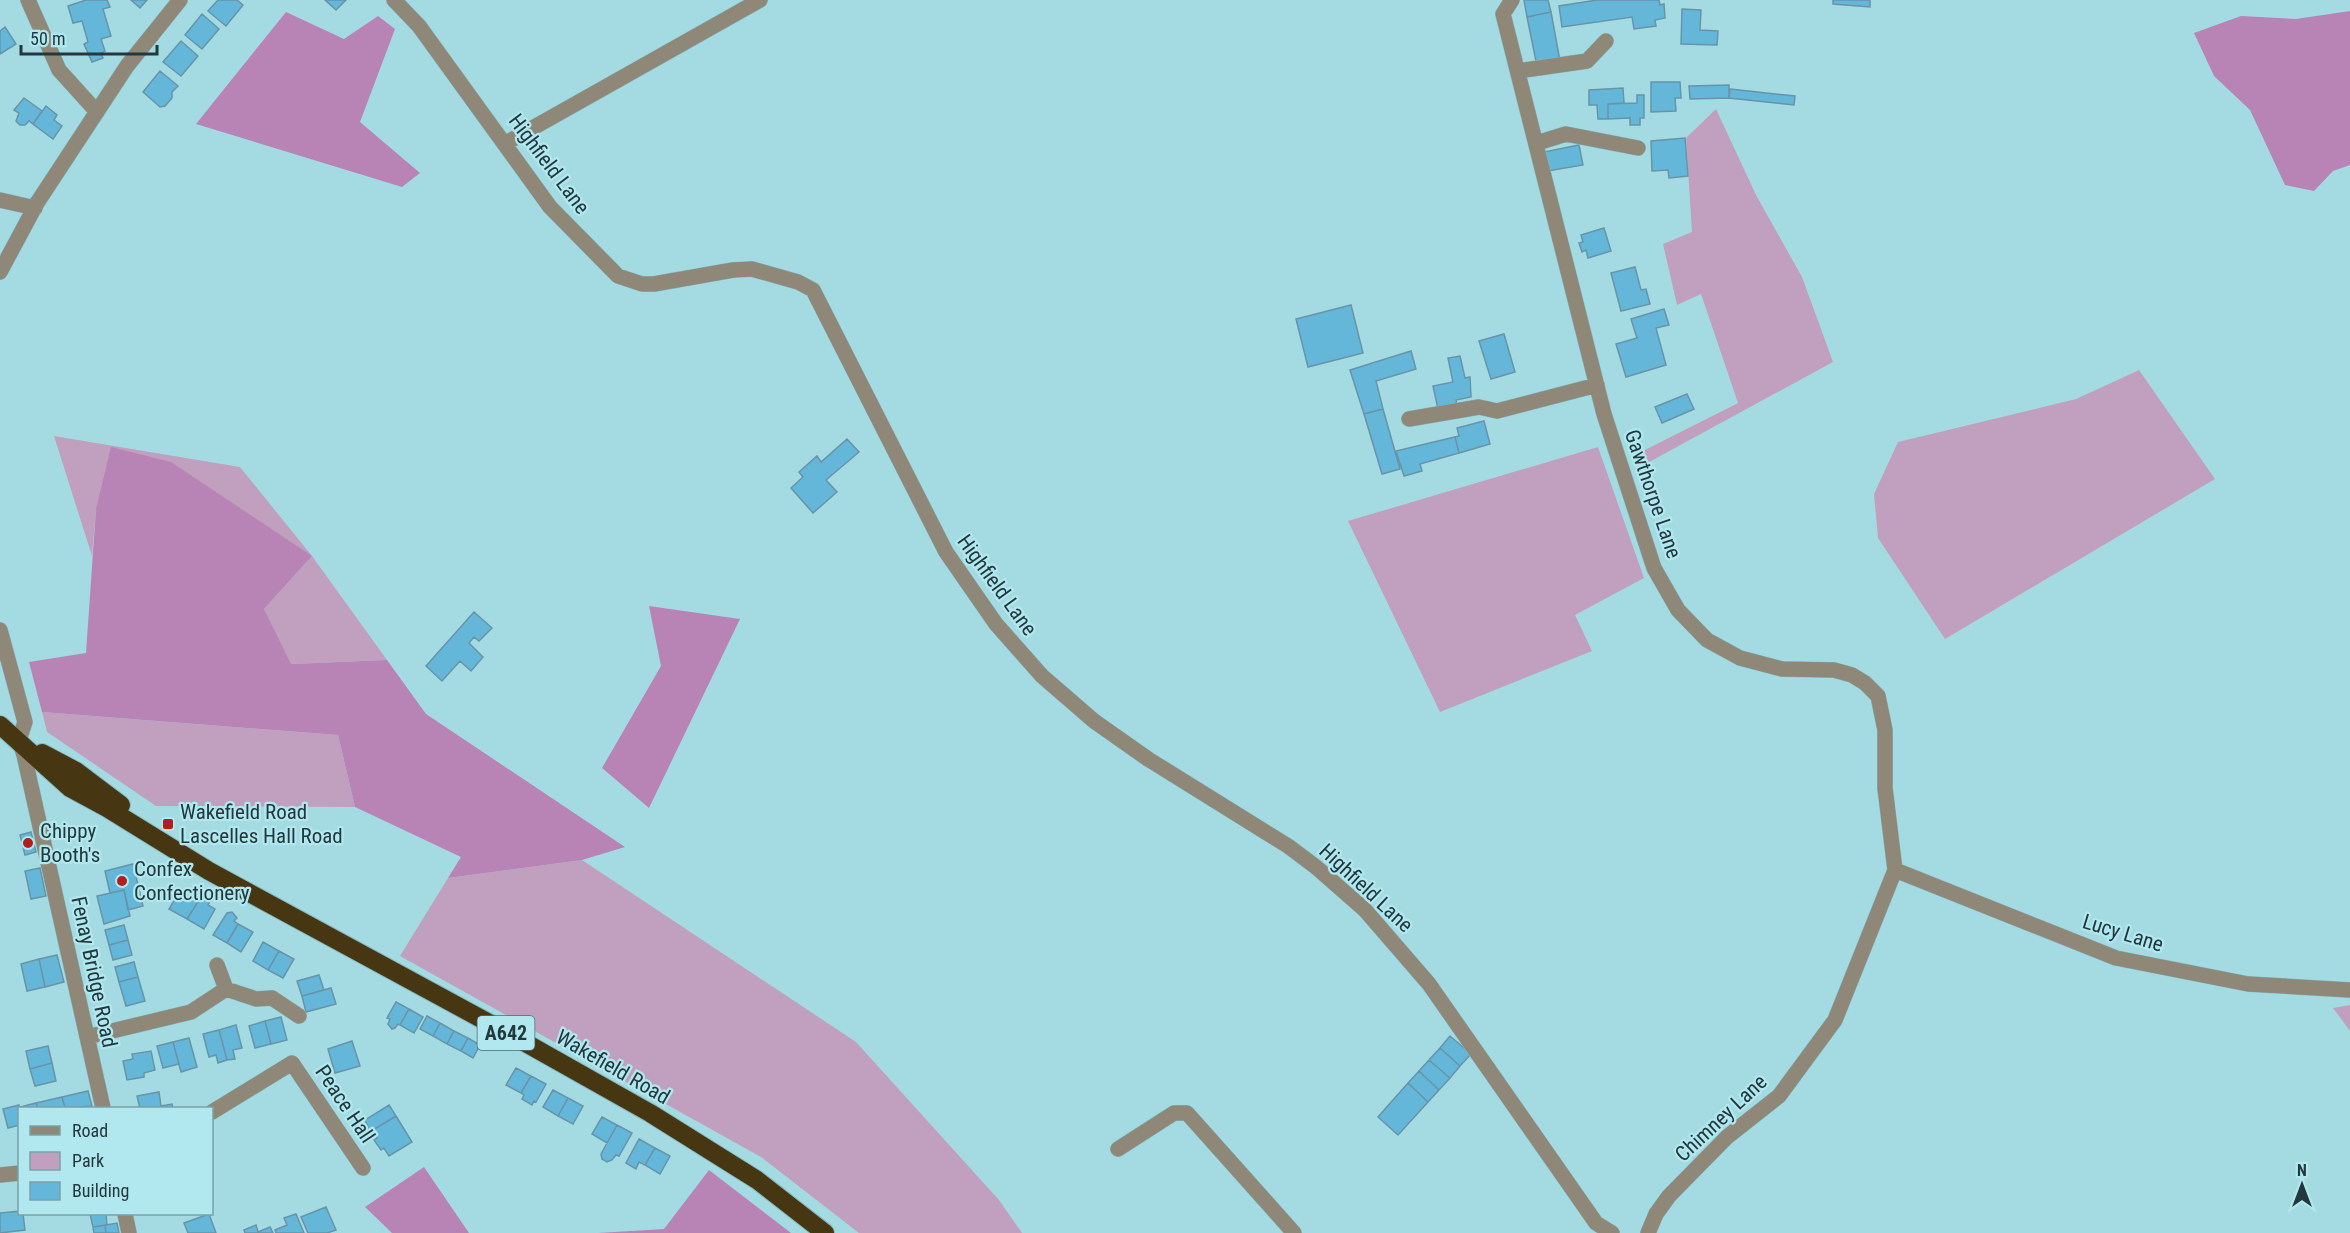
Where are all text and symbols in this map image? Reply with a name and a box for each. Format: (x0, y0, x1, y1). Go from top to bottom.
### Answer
scale bar (21, 18, 158, 56)
text: 50 m (30, 28, 65, 49)
street label: Highfield Lane (504, 109, 594, 219)
street label: Gawthorpe Lane (1620, 427, 1686, 562)
street label: Highfield Lane (952, 530, 1042, 640)
place label: Wakefield Road Lascelles Hall Road (180, 800, 343, 848)
marker: Wakefield Road Lascelles Hall Road (161, 817, 175, 831)
place label: Chippy Booth's (40, 819, 100, 867)
marker: Chippy Booth's (21, 836, 35, 850)
street label: Highfield Lane (1314, 839, 1418, 937)
place label: Confex Confectionery (134, 857, 250, 905)
marker: Confex Confectionery (115, 874, 129, 888)
street label: Fenay Bridge Road (66, 894, 122, 1050)
street label: Lucy Lane (2080, 909, 2166, 957)
road number: A642 (478, 1016, 534, 1050)
street label: Wakefield Road (552, 1025, 674, 1109)
street label: Peace Hall (310, 1061, 380, 1147)
street label: Chimney Lane (1670, 1069, 1772, 1166)
legend (18, 1107, 213, 1215)
text: Road (72, 1120, 108, 1141)
text: Park (72, 1150, 104, 1171)
north arrow (2272, 1155, 2332, 1215)
text: N (2297, 1161, 2307, 1180)
text: Building (72, 1180, 129, 1201)

